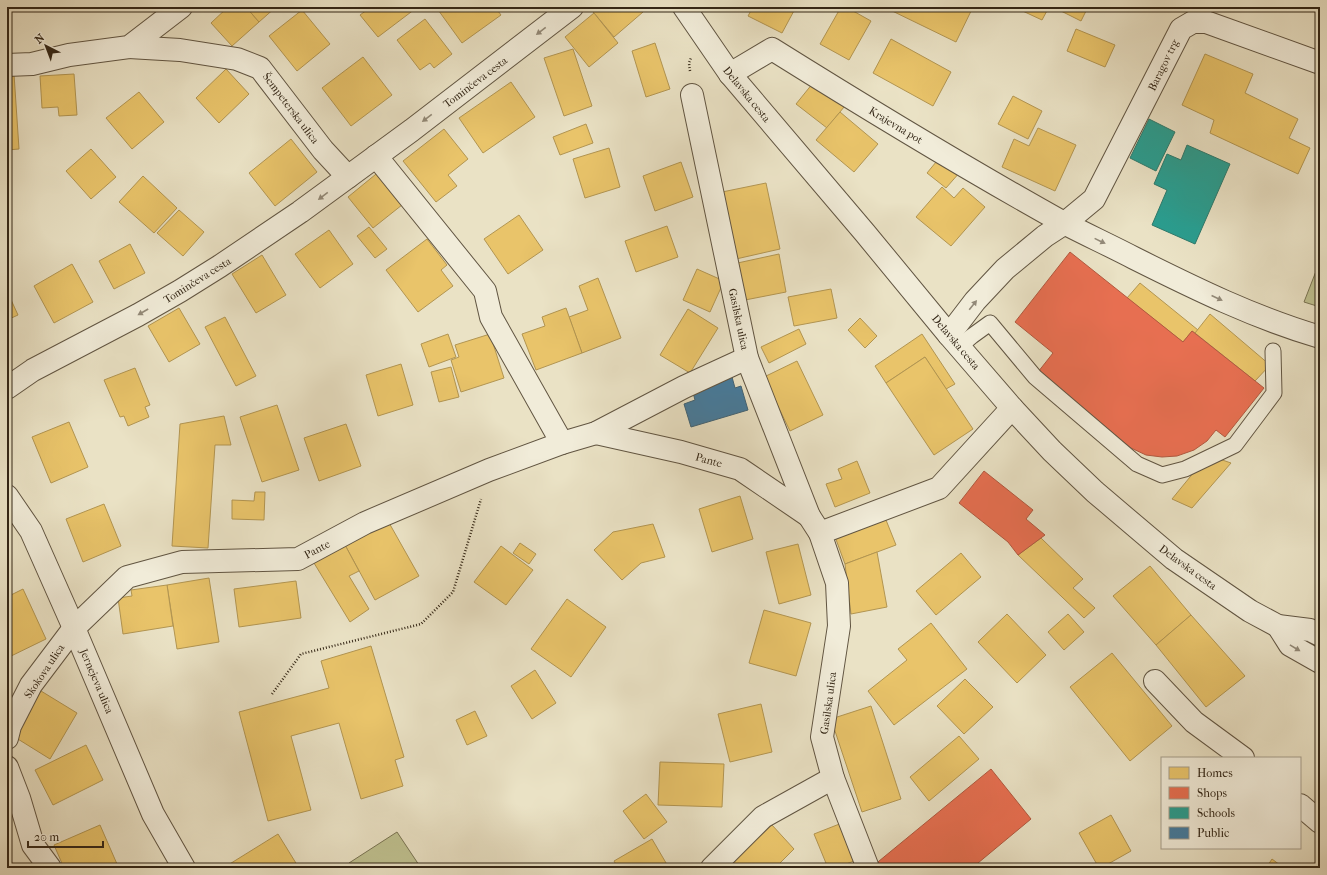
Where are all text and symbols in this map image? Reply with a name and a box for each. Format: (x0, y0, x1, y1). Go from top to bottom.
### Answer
north arrow (26, 26, 66, 66)
one-way arrow (536, 27, 547, 35)
text: N (32, 31, 48, 47)
street label: Baragov trg (1145, 37, 1182, 93)
street label: Tominčeva cesta (441, 53, 511, 111)
street label: Delavska cesta (720, 64, 774, 125)
street label: Šempeterska ulica (260, 70, 322, 147)
street label: Krajevna pot (866, 104, 925, 147)
one-way arrow (421, 114, 432, 122)
one-way arrow (317, 192, 328, 200)
one-way arrow (1094, 238, 1106, 244)
street label: Tominčeva cesta (161, 254, 234, 306)
street label: Gasilska ulica (726, 287, 752, 352)
one-way arrow (1212, 295, 1224, 301)
one-way arrow (968, 299, 977, 310)
one-way arrow (137, 309, 149, 316)
street label: Delavska cesta (929, 312, 983, 373)
street label: Pante (694, 450, 724, 471)
street label: Pante (302, 537, 333, 562)
street label: Delavska cesta (1156, 542, 1220, 593)
street label: Skokova ulica (21, 641, 68, 701)
one-way arrow (1289, 644, 1301, 651)
street label: Jernejeva ulica (77, 646, 116, 716)
street label: Gasilska ulica (818, 670, 839, 735)
legend (1161, 757, 1301, 849)
text: Homes (1197, 766, 1233, 780)
text: Shops (1197, 786, 1227, 800)
text: Schools (1197, 806, 1236, 820)
scale bar (28, 823, 103, 849)
text: Public (1197, 826, 1229, 840)
text: 20 m (34, 830, 59, 844)

